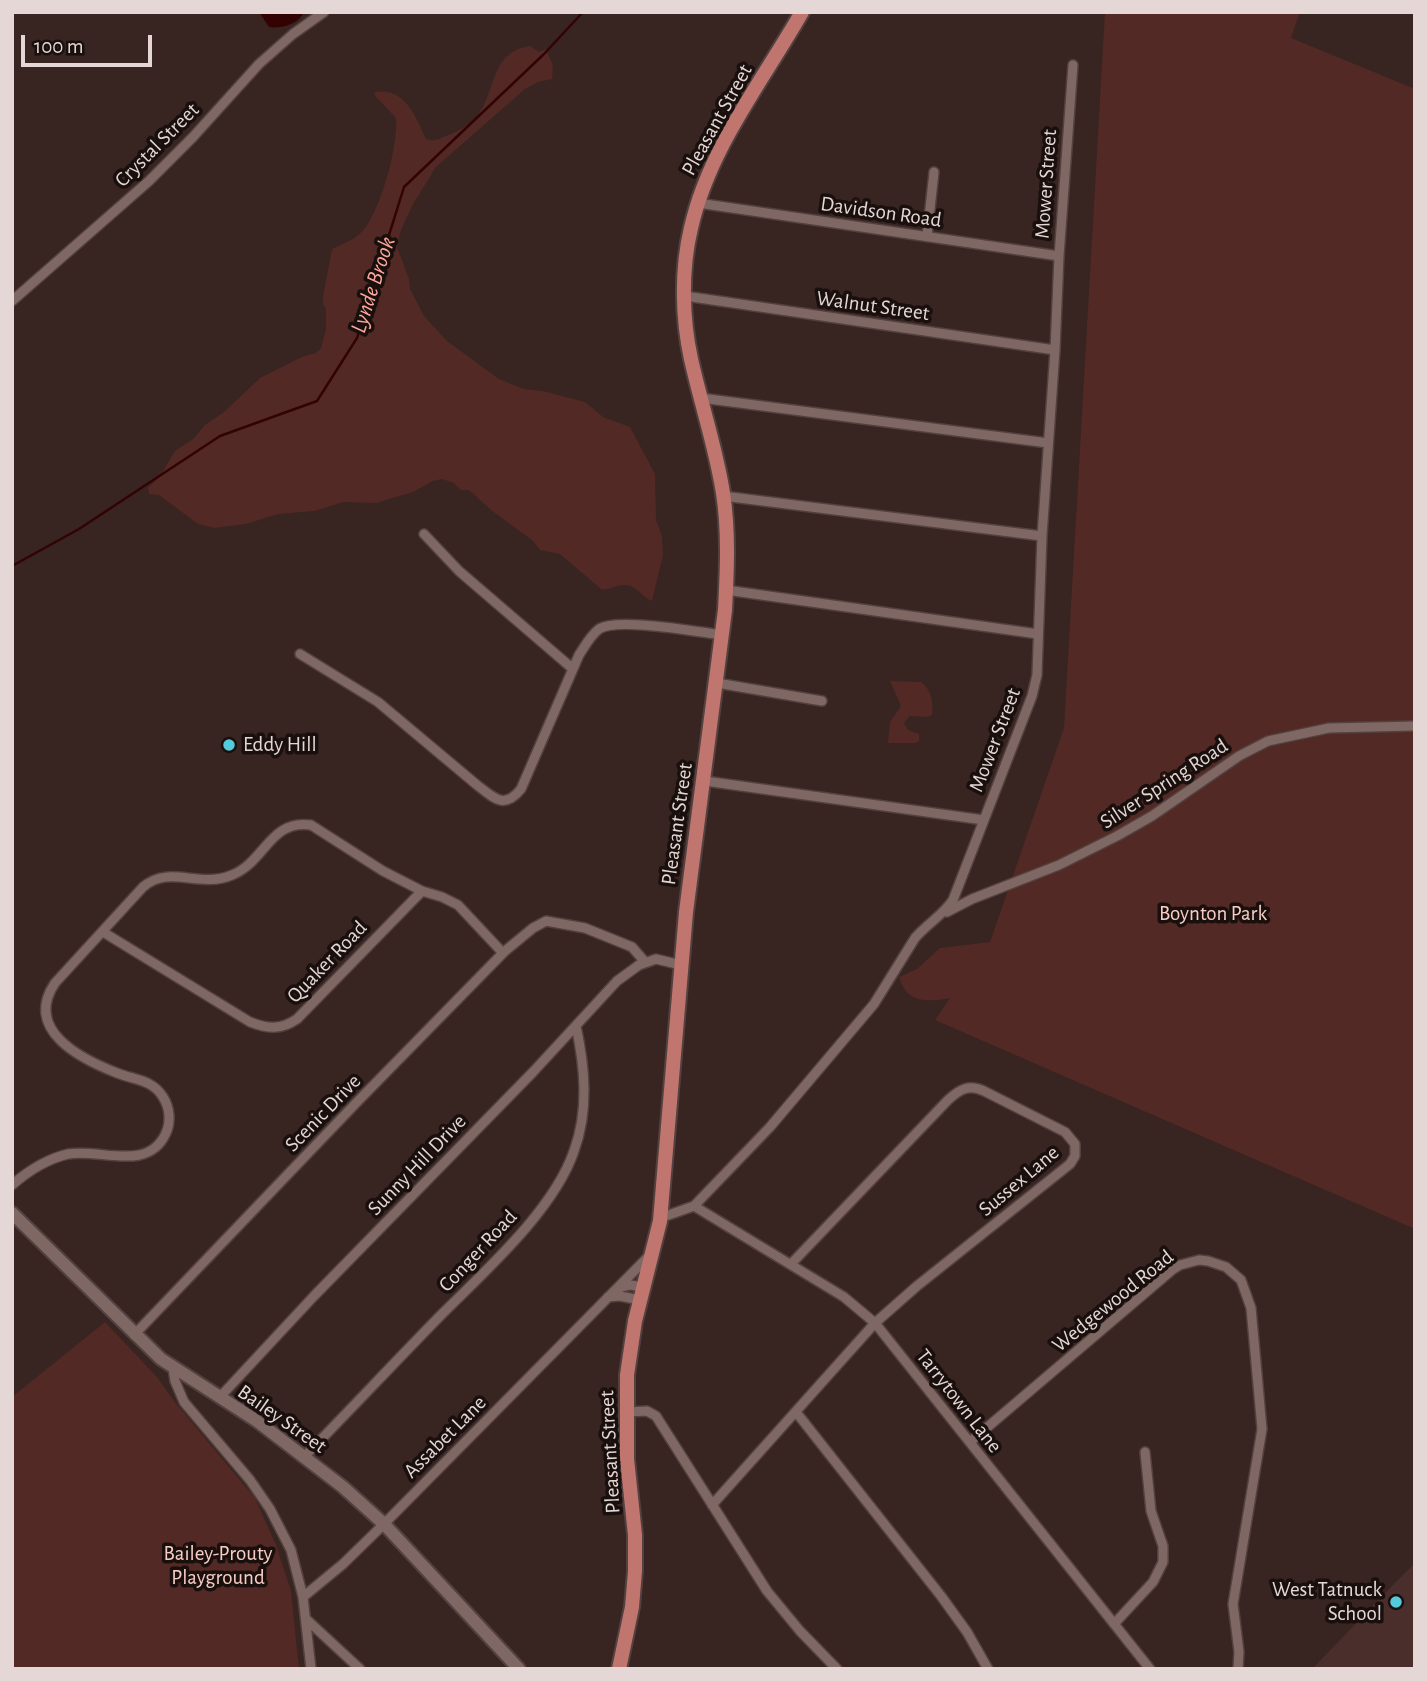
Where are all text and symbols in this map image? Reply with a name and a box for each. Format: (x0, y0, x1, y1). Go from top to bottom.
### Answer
scale bar (24, 21, 156, 65)
text: 100 m (34, 36, 84, 57)
street label: Pleasant Street (676, 60, 758, 180)
street label: Crystal Street (110, 98, 204, 192)
street label: Mower Street (1030, 129, 1062, 239)
street label: Davidson Road (819, 191, 943, 233)
water label: Lynde Brook (344, 233, 402, 337)
street label: Walnut Street (815, 286, 931, 326)
street label: Mower Street (964, 684, 1026, 796)
place label: Eddy Hill (243, 732, 317, 758)
street label: Silver Spring Road (1095, 733, 1233, 835)
marker: Eddy Hill (221, 737, 237, 753)
street label: Pleasant Street (656, 761, 698, 887)
park label: Boynton Park (1159, 901, 1267, 927)
street label: Quaker Road (282, 916, 372, 1008)
street label: Scenic Drive (280, 1069, 366, 1157)
street label: Sunny Hill Drive (362, 1109, 472, 1221)
street label: Sussex Lane (974, 1140, 1064, 1222)
street label: Conger Road (434, 1205, 522, 1297)
street label: Wedgewood Road (1047, 1244, 1179, 1358)
street label: Tarrytown Lane (911, 1344, 1007, 1458)
street label: Bailey Street (233, 1379, 331, 1459)
street label: Assabet Lane (398, 1390, 492, 1484)
street label: Pleasant Street (594, 1390, 626, 1514)
park label: Bailey-Prouty Playground (163, 1541, 273, 1591)
place label: West Tatnuck School (1272, 1577, 1382, 1627)
marker: West Tatnuck School (1388, 1594, 1404, 1610)

